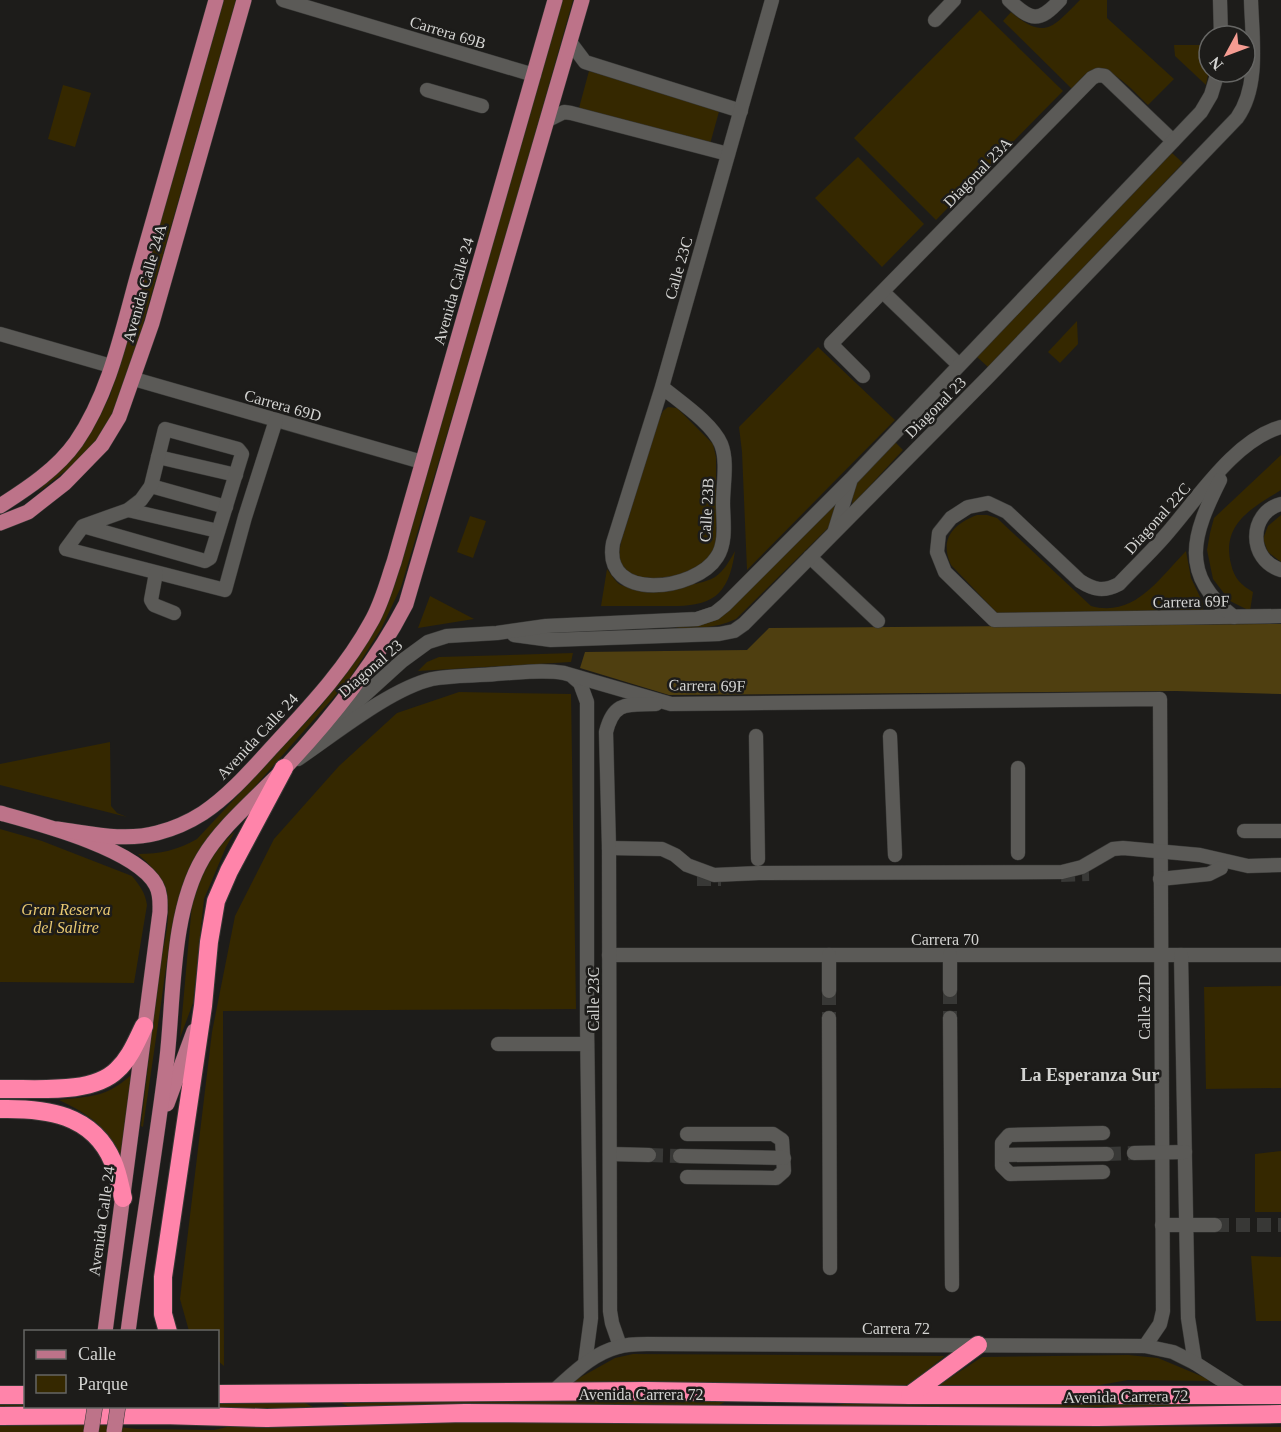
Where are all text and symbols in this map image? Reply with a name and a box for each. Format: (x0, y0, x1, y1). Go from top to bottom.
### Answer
street label: Carrera 69B (408, 13, 488, 52)
north arrow (1197, 24, 1257, 84)
text: N (1206, 53, 1226, 73)
street label: Diagonal 23A (940, 134, 1016, 211)
street label: Avenida Calle 24A (119, 222, 170, 344)
street label: Calle 23C (661, 235, 696, 301)
street label: Avenida Calle 24 (430, 236, 477, 347)
street label: Diagonal 23 (902, 374, 970, 442)
street label: Carrera 69D (242, 386, 323, 425)
street label: Calle 23B (696, 477, 717, 543)
street label: Diagonal 22C (1121, 479, 1194, 558)
street label: Carrera 69F (1152, 592, 1230, 611)
street label: Diagonal 23 (335, 636, 406, 701)
street label: Carrera 69F (668, 676, 746, 695)
street label: Avenida Calle 24 (213, 690, 301, 783)
park label: Gran Reserva del Salitre (21, 901, 111, 936)
street label: Carrera 70 (911, 931, 979, 948)
street label: Calle 23C (585, 967, 602, 1031)
street label: Calle 22D (1136, 974, 1153, 1040)
district label: La Esperanza Sur (1020, 1065, 1160, 1085)
street label: Avenida Calle 24 (85, 1165, 118, 1277)
street label: Carrera 72 (862, 1320, 930, 1337)
legend (24, 1330, 219, 1408)
text: Calle (78, 1344, 116, 1364)
text: Parque (78, 1374, 128, 1394)
street label: Avenida Carrera 72 (579, 1386, 703, 1403)
street label: Avenida Carrera 72 (1063, 1387, 1189, 1406)

